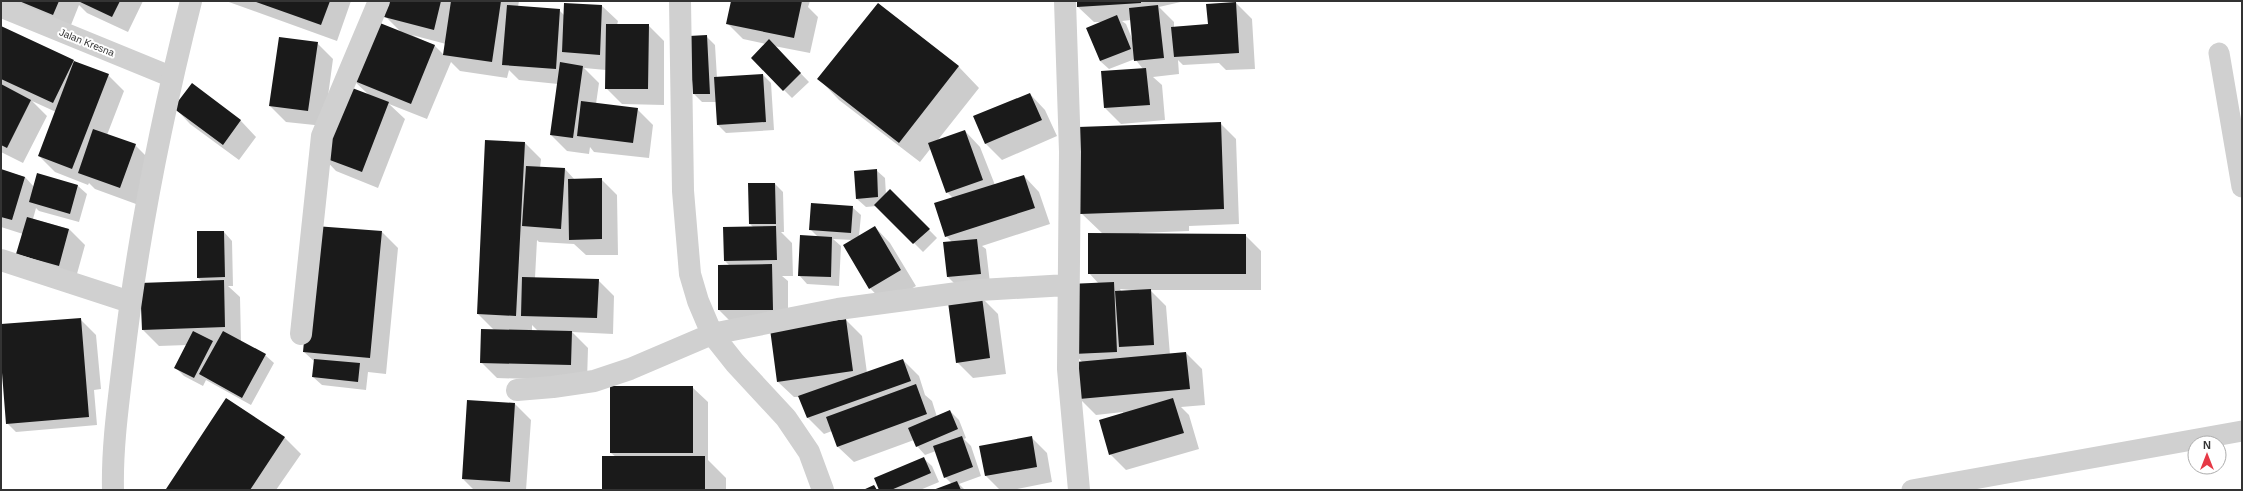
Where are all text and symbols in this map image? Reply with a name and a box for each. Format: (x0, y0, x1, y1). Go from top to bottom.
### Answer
street label: Jalan Kresna (58, 26, 116, 59)
north arrow (2187, 435, 2227, 475)
text: N (2203, 439, 2211, 451)

